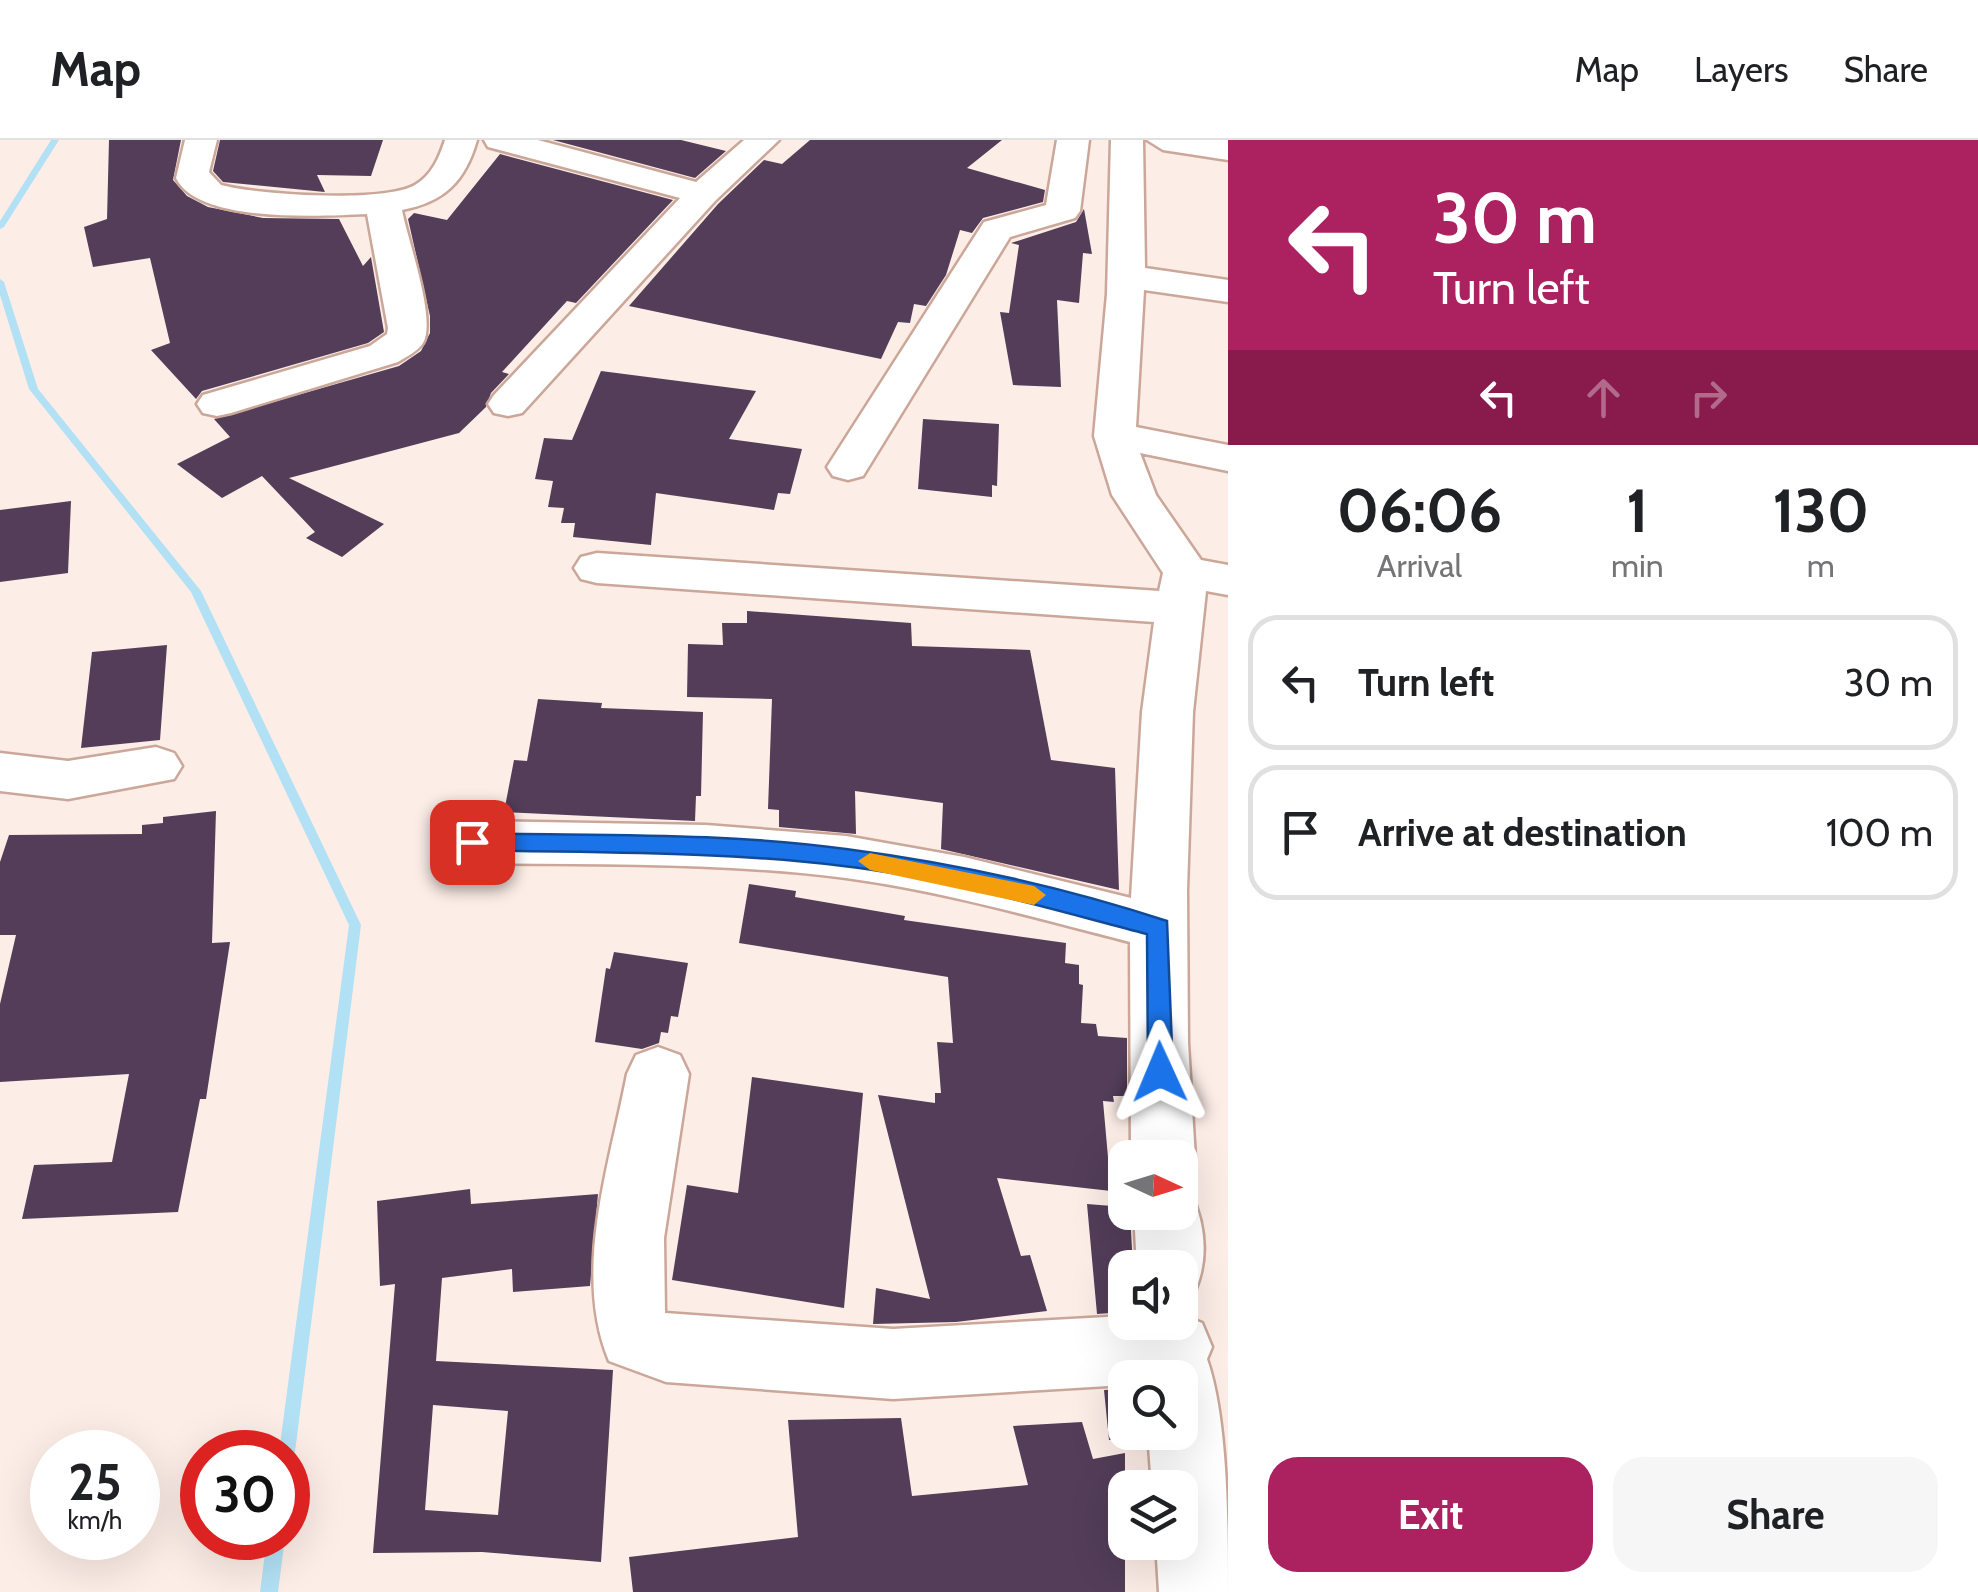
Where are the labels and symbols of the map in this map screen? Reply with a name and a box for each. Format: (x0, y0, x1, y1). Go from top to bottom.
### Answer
pin (430, 800, 515, 885)
position arrow (1108, 1020, 1212, 1124)
north arrow (1108, 1140, 1198, 1230)
speed limit sign: 30 (180, 1430, 310, 1560)

